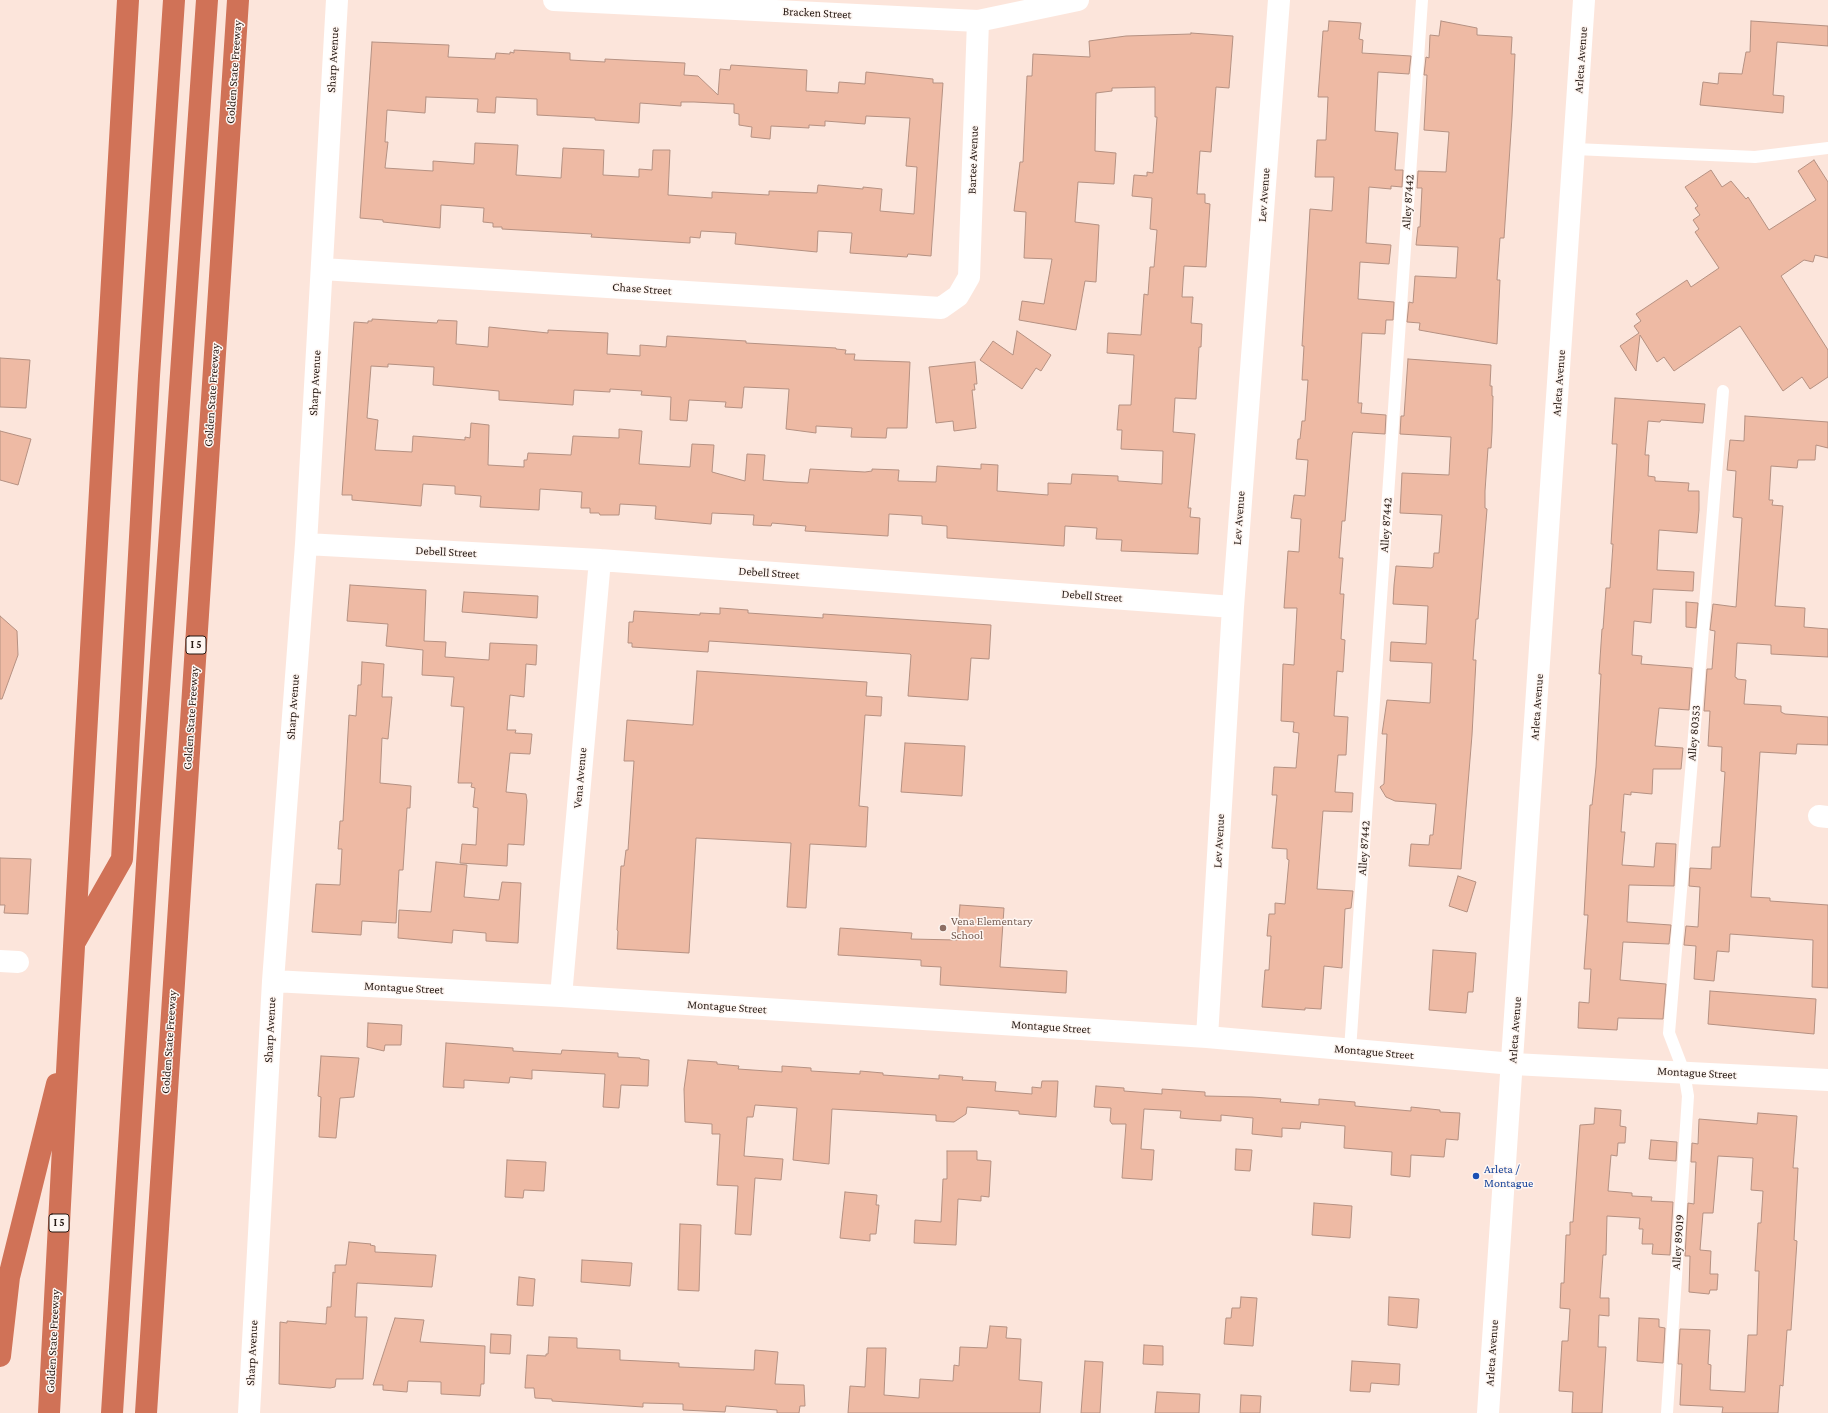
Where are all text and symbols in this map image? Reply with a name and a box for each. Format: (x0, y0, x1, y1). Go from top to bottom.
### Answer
street label: Bracken Street (782, 4, 852, 22)
street label: Golden State Freeway (223, 20, 245, 124)
street label: Arleta Avenue (1571, 26, 1591, 94)
street label: Sharp Avenue (324, 27, 342, 93)
street label: Bartee Avenue (965, 126, 981, 194)
street label: Lev Avenue (1255, 167, 1273, 223)
street label: Alley 87442 (1399, 174, 1417, 230)
street label: Chase Street (612, 280, 672, 298)
street label: Golden State Freeway (201, 343, 223, 447)
street label: Arleta Avenue (1549, 349, 1569, 417)
street label: Sharp Avenue (306, 350, 324, 416)
street label: Lev Avenue (1230, 490, 1248, 546)
street label: Alley 87442 (1377, 497, 1395, 553)
street label: Debell Street (415, 543, 477, 561)
street label: Debell Street (738, 564, 800, 582)
street label: Debell Street (1061, 587, 1123, 605)
road number: I 5 (186, 636, 206, 654)
street label: Golden State Freeway (180, 666, 202, 770)
street label: Arleta Avenue (1527, 673, 1547, 741)
street label: Sharp Avenue (284, 674, 302, 740)
street label: Alley 80353 (1684, 704, 1704, 762)
street label: Vena Avenue (570, 747, 590, 809)
street label: Lev Avenue (1210, 813, 1228, 869)
street label: Alley 87442 (1355, 820, 1373, 876)
place label: Vena Elementary School (951, 914, 1032, 942)
marker: Vena Elementary School (938, 923, 948, 933)
street label: Montague Street (364, 979, 444, 997)
street label: Golden State Freeway (158, 990, 180, 1094)
street label: Arleta Avenue (1505, 996, 1525, 1064)
street label: Sharp Avenue (261, 997, 279, 1063)
street label: Montague Street (687, 997, 767, 1017)
street label: Montague Street (1011, 1017, 1091, 1037)
street label: Montague Street (1334, 1041, 1414, 1063)
street label: Montague Street (1657, 1064, 1737, 1082)
place label: Arleta / Montague (1484, 1162, 1533, 1190)
marker: Arleta / Montague (1471, 1171, 1481, 1181)
road number: I 5 (49, 1214, 69, 1232)
street label: Alley 89019 (1669, 1214, 1687, 1270)
street label: Golden State Freeway (43, 1289, 63, 1393)
street label: Arleta Avenue (1482, 1319, 1502, 1387)
street label: Sharp Avenue (243, 1320, 261, 1386)

